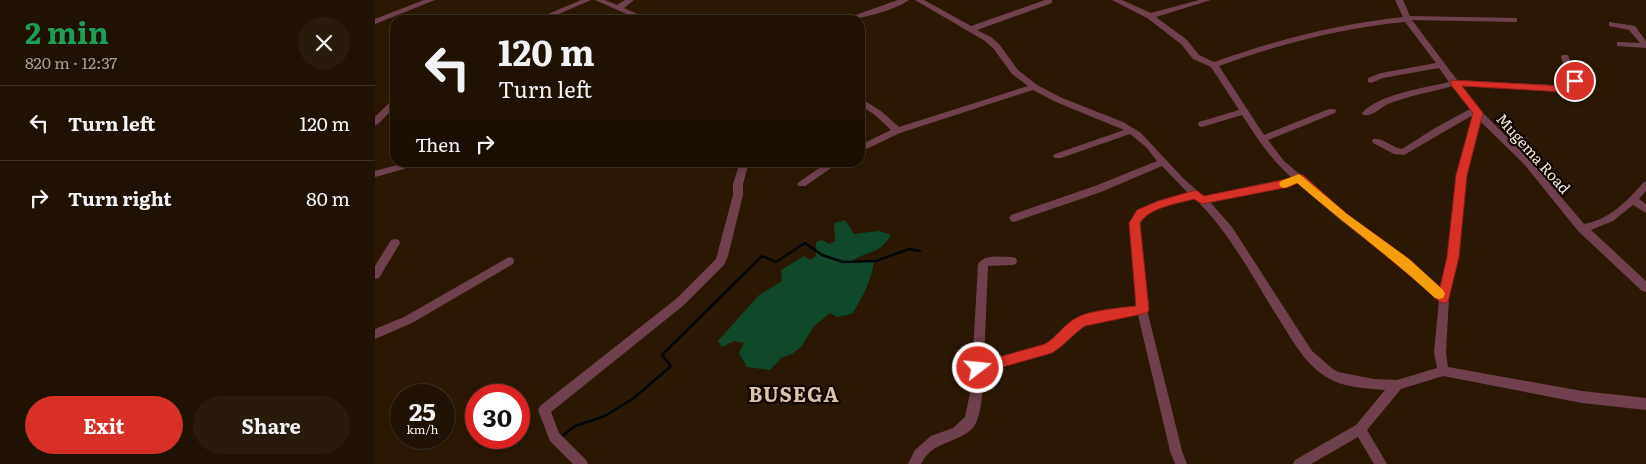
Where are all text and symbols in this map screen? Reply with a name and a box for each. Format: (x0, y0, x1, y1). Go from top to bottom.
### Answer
text: 2 min (25, 9, 109, 53)
button: close (298, 17, 350, 69)
text: 120 m (498, 25, 595, 77)
icon: left (415, 35, 480, 100)
text: 820 m · 12:37 (25, 50, 117, 74)
pin (1554, 60, 1596, 102)
icon: arrive (1561, 67, 1589, 95)
text: Turn left (498, 72, 592, 105)
street label: Mugema Road (1491, 108, 1577, 198)
icon: left (25, 109, 53, 137)
text: Turn left (68, 109, 155, 137)
text: 120 m (299, 109, 350, 137)
text: Then (415, 130, 461, 158)
icon: right (471, 130, 499, 158)
icon: right (25, 184, 53, 212)
text: Turn right (68, 184, 172, 212)
text: 80 m (306, 184, 350, 212)
position arrow (951, 341, 1003, 393)
district label: BUSEGA (748, 378, 840, 408)
speed limit sign: 30 (465, 384, 530, 449)
text: 25 (409, 392, 436, 429)
button: Exit (25, 396, 183, 454)
button: Share (193, 396, 350, 454)
text: km/h (407, 420, 438, 438)

